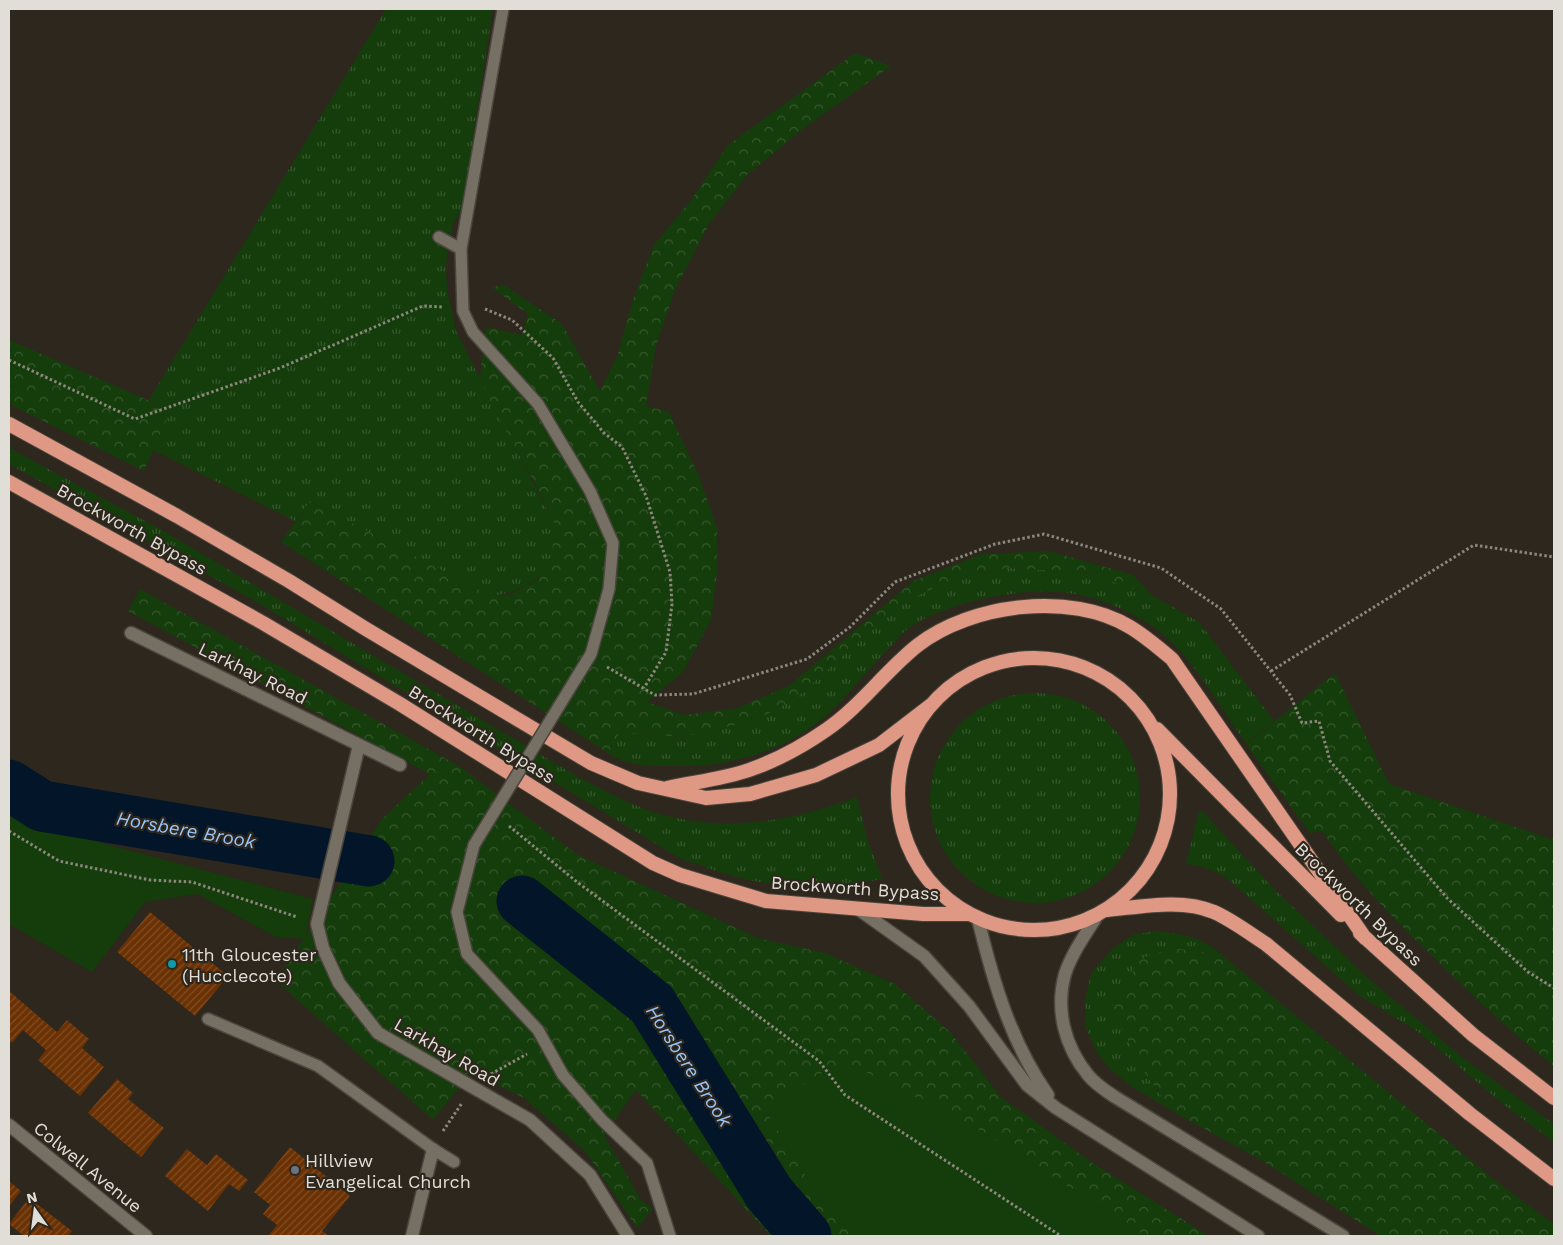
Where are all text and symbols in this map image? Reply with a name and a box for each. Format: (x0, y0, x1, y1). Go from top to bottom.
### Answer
street label: Brockworth Bypass (53, 479, 211, 579)
street label: Larkhay Road (195, 638, 311, 708)
street label: Brockworth Bypass (405, 680, 559, 788)
water label: Horsbere Brook (115, 806, 258, 854)
street label: Brockworth Bypass (1291, 838, 1427, 970)
street label: Brockworth Bypass (770, 872, 940, 904)
place label: 11th Gloucester (Hucclecote) (182, 944, 317, 986)
marker: 11th Gloucester (Hucclecote) (166, 958, 178, 970)
water label: Horsbere Brook (641, 1001, 737, 1132)
street label: Larkhay Road (391, 1013, 503, 1091)
street label: Colwell Avenue (30, 1117, 146, 1217)
place label: Hillview Evangelical Church (305, 1150, 471, 1192)
marker: Hillview Evangelical Church (289, 1164, 301, 1176)
north arrow (10, 1185, 60, 1235)
text: N (25, 1188, 39, 1206)

